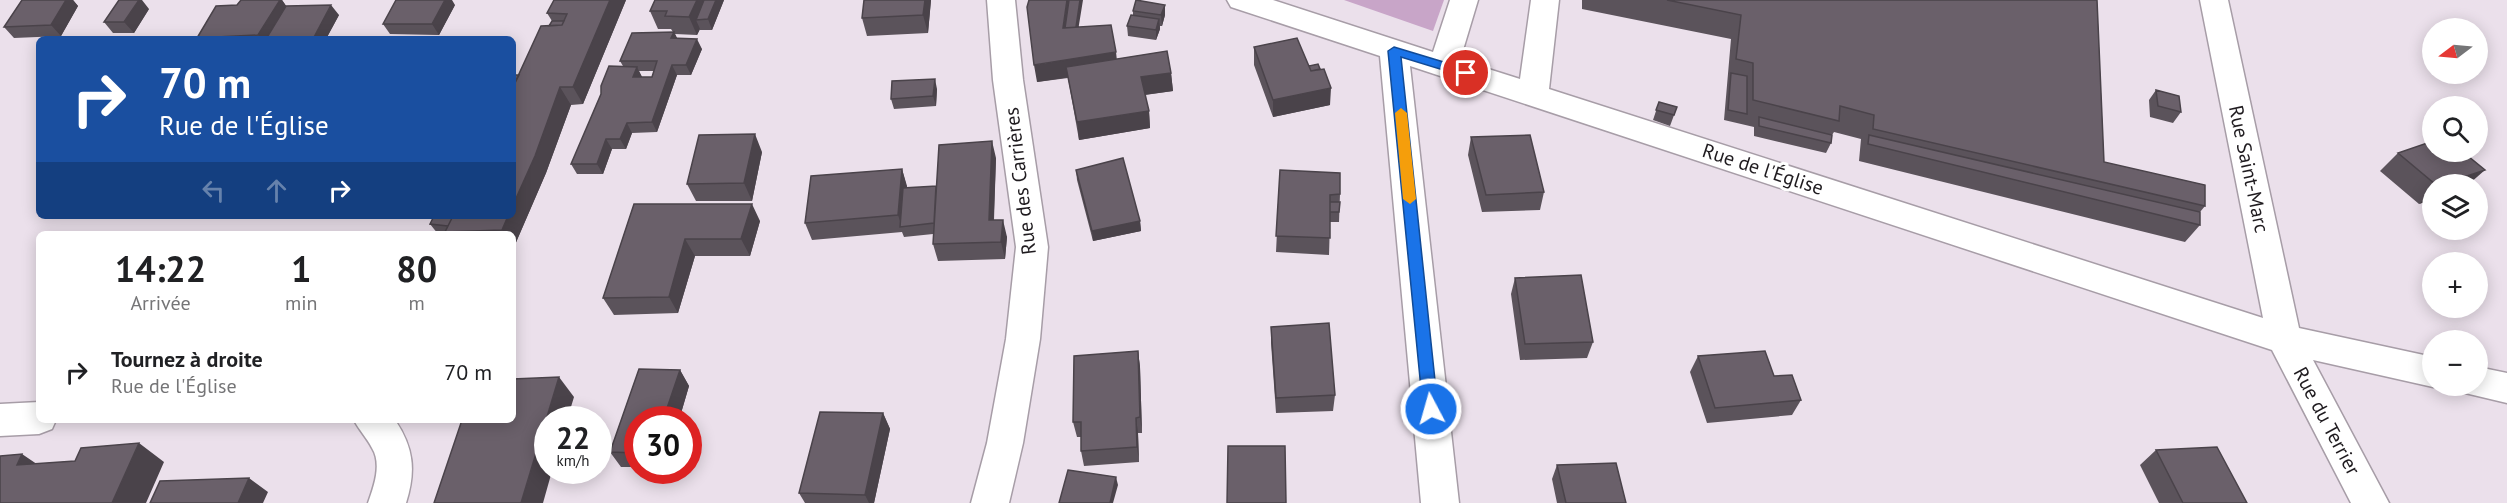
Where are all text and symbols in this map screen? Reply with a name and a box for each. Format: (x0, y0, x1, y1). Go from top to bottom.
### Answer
north arrow (2422, 18, 2488, 84)
map controls (2422, 18, 2488, 396)
pin (1440, 47, 1491, 98)
text: 70 m (159, 55, 251, 110)
icon: arrive (1449, 56, 1482, 89)
icon: right (60, 60, 138, 138)
button: search (2422, 96, 2488, 162)
street label: Rue Saint-Marc (2223, 103, 2275, 235)
street label: Rue des Carrières (998, 106, 1042, 256)
text: Rue de l'Église (159, 108, 329, 142)
street label: Rue de l'Église (1699, 137, 1827, 201)
icon: left (197, 174, 230, 207)
icon: ahead (260, 174, 293, 207)
icon: right (323, 174, 356, 207)
button: layers (2422, 174, 2488, 240)
text: 14:22 (115, 245, 206, 292)
text: 1 (291, 245, 311, 292)
text: 80 (396, 245, 437, 292)
button: + (2422, 252, 2488, 318)
text: Arrivée (130, 290, 191, 316)
text: min (285, 290, 318, 316)
text: m (409, 290, 425, 316)
button: − (2422, 330, 2488, 396)
text: Tournez à droite (111, 345, 263, 373)
icon: right (60, 356, 93, 389)
text: 70 m (444, 358, 492, 386)
street label: Rue du Terrier (2288, 362, 2366, 480)
text: Rue de l'Église (111, 373, 237, 399)
position arrow (1399, 377, 1463, 441)
speed limit sign: 30 (624, 406, 702, 484)
text: 22 (556, 418, 590, 457)
text: km/h (557, 451, 589, 470)

